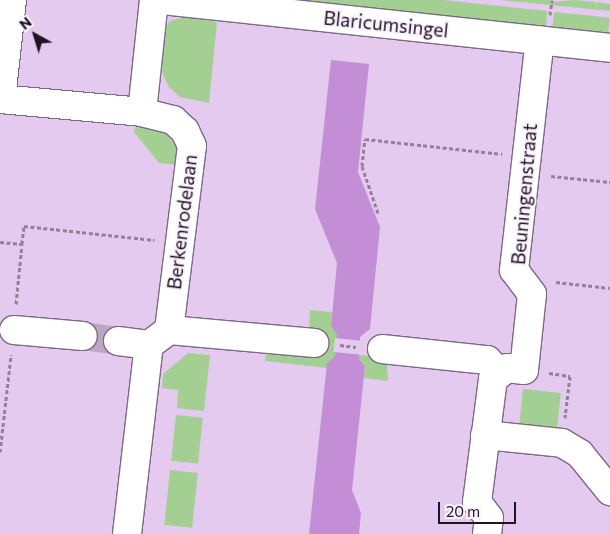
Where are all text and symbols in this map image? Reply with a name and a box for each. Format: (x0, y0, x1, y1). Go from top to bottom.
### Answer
street label: Blaricumsingel (322, 6, 450, 42)
north arrow (10, 10, 60, 60)
text: N (16, 13, 35, 33)
street label: Beuningenstraat (506, 122, 542, 266)
street label: Berkenrodelaan (162, 153, 202, 291)
scale bar (440, 492, 518, 524)
text: 20 m (446, 502, 480, 520)

